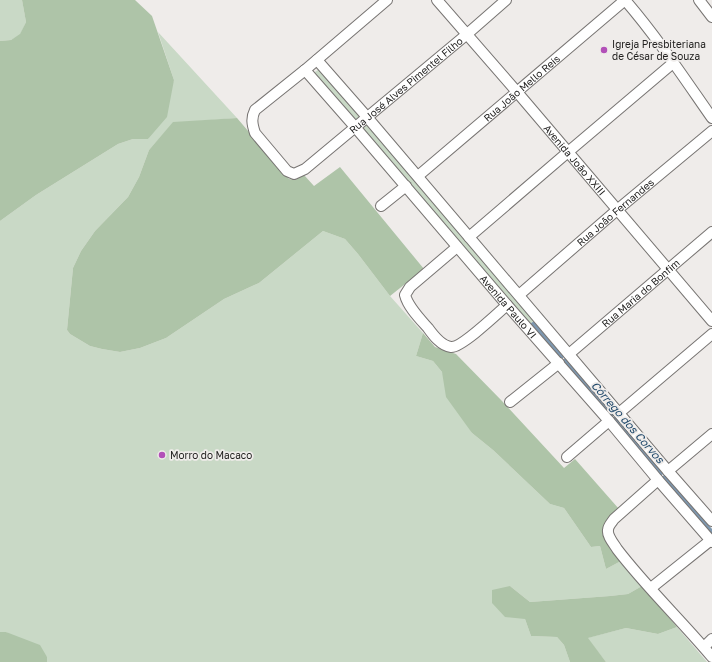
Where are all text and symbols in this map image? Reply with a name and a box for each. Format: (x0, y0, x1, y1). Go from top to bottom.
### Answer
street label: Rua José Alves Pimentel Filho (347, 34, 465, 136)
place label: Igreja Presbiteriana de César de Souza (612, 38, 706, 62)
marker: Igreja Presbiteriana de César de Souza (599, 45, 609, 55)
street label: Rua João Mello Reis (481, 52, 562, 124)
street label: Avenida João XXIII (541, 122, 608, 198)
street label: Rua João Fernandes (574, 176, 656, 248)
street label: Rua Maria do Bonfim (599, 256, 682, 330)
street label: Avenida Paulo VI (478, 272, 539, 341)
water label: Córrego dos Corvos (588, 378, 668, 467)
place label: Morro do Macaco (170, 449, 252, 461)
marker: Morro do Macaco (157, 450, 167, 460)

